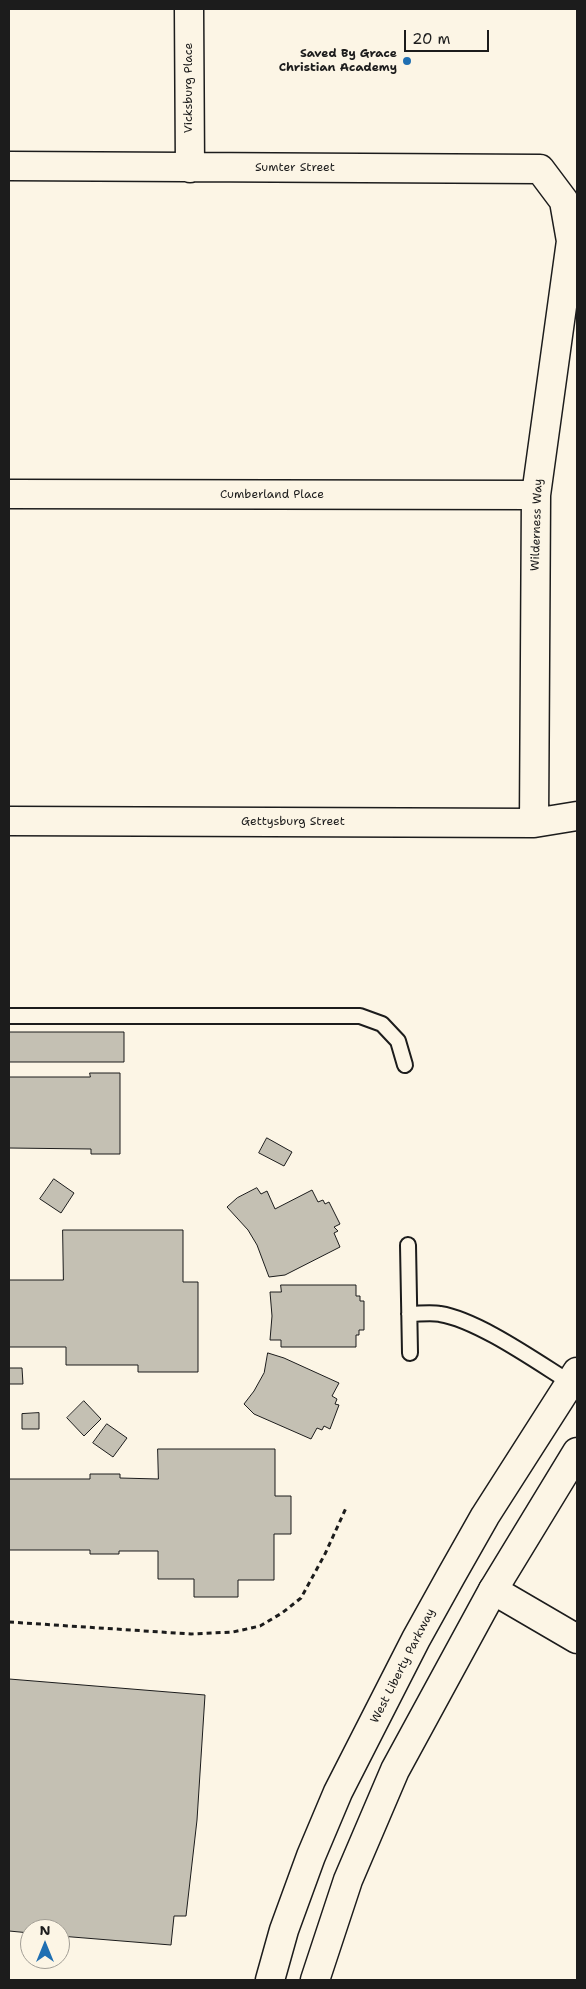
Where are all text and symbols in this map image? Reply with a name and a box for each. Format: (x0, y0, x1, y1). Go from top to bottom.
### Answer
scale bar (406, 20, 491, 52)
text: 20 m (412, 29, 451, 49)
street label: Vicksburg Place (182, 43, 196, 133)
place label: Saved By Grace Christian Academy (279, 47, 397, 75)
marker: Saved By Grace Christian Academy (401, 55, 413, 67)
street label: Sumter Street (255, 161, 335, 175)
street label: Wilderness Way (528, 479, 546, 571)
street label: Cumberland Place (220, 488, 324, 502)
street label: Gettysburg Street (241, 815, 345, 829)
street label: West Liberty Parkway (368, 1606, 438, 1726)
north arrow (20, 1919, 70, 1969)
text: N (39, 1921, 51, 1939)

